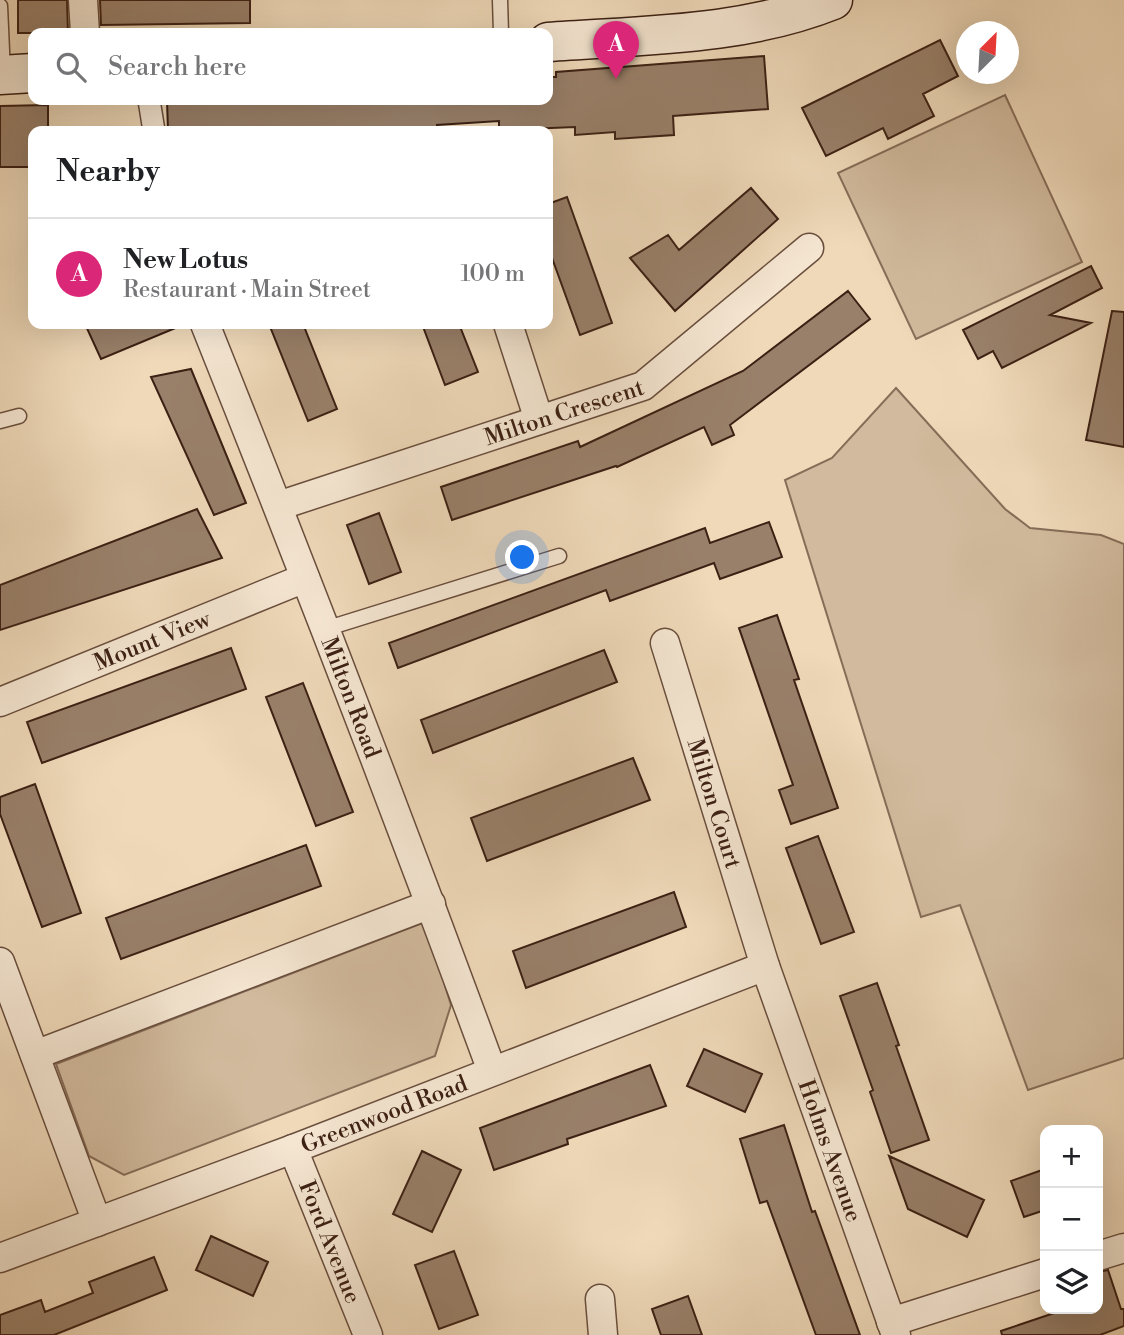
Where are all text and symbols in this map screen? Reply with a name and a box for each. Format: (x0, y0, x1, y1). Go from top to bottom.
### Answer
pin: A (593, 21, 639, 79)
north arrow (956, 21, 1019, 84)
search box (28, 28, 553, 105)
icon: search (52, 48, 90, 86)
text: Search here (108, 51, 247, 83)
text: Nearby (56, 153, 160, 191)
text: New Lotus (123, 244, 248, 276)
text: A (71, 260, 87, 288)
text: 100 m (460, 260, 525, 288)
text: Restaurant · Main Street (123, 276, 371, 304)
street label: Milton Crescent (481, 374, 648, 452)
your location (505, 540, 539, 574)
street label: Mount View (90, 605, 216, 677)
street label: Milton Road (315, 633, 386, 762)
street label: Milton Court (680, 735, 747, 872)
street label: Greenwood Road (297, 1070, 471, 1160)
street label: Holms Avenue (791, 1076, 868, 1226)
map controls (1040, 1125, 1103, 1314)
button: + (1040, 1125, 1103, 1188)
street label: Ford Avenue (292, 1177, 367, 1308)
button: − (1040, 1188, 1103, 1251)
button: layers (1040, 1251, 1103, 1314)

